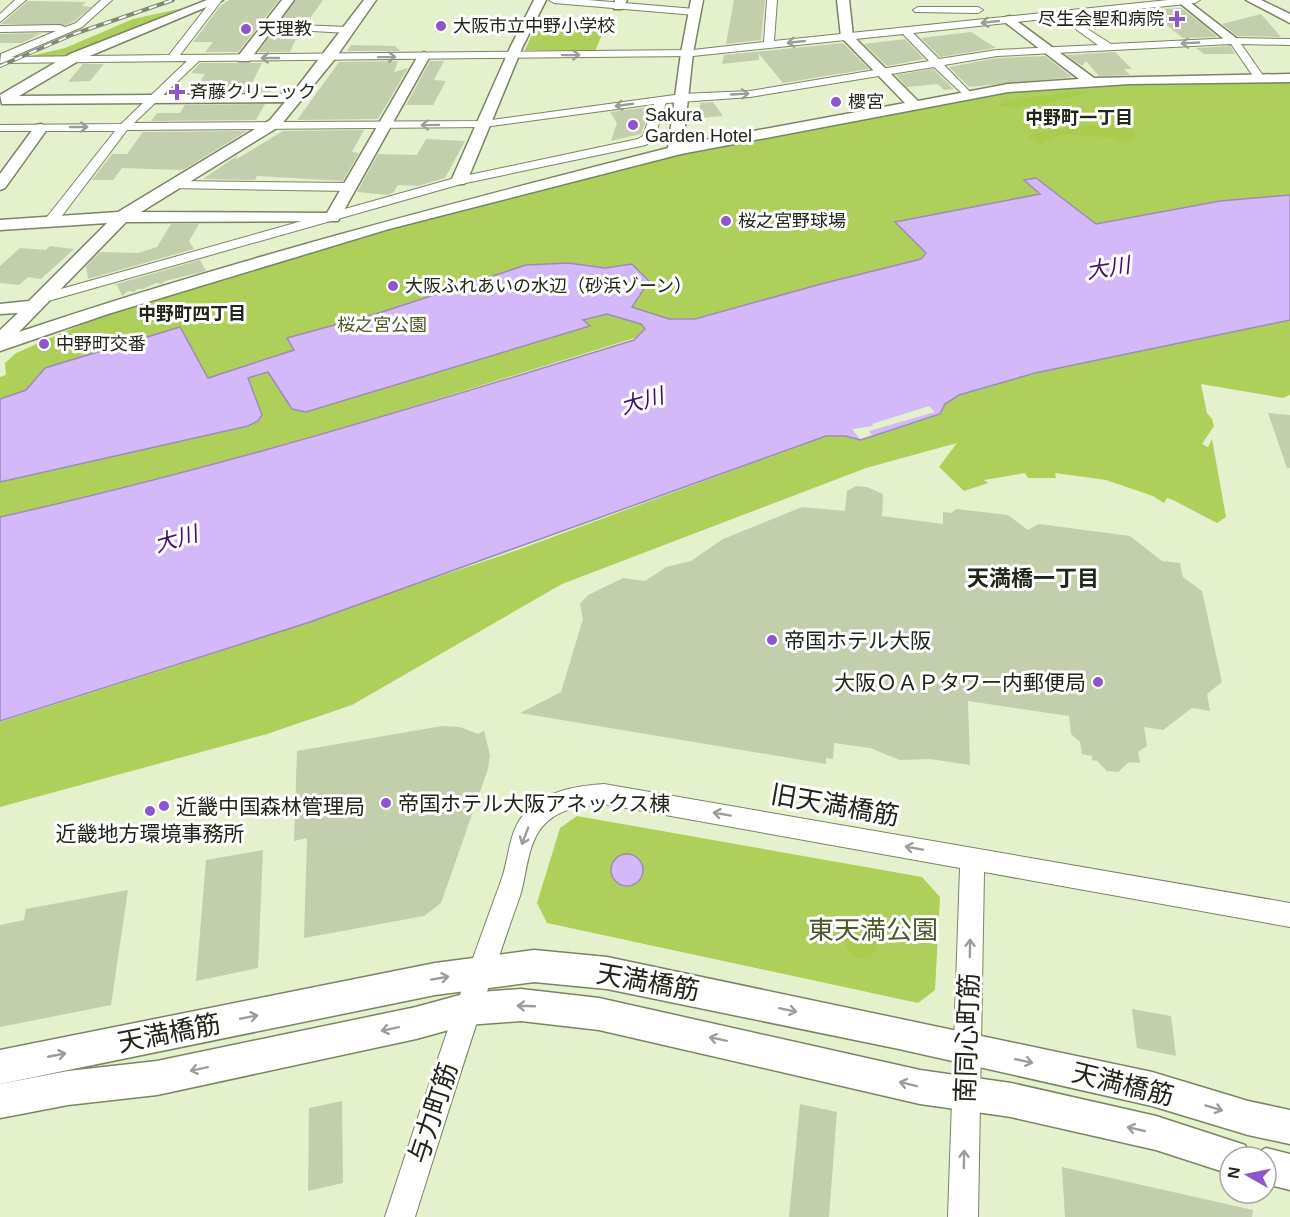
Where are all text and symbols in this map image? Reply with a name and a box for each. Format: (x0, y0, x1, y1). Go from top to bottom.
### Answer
place label: 尽生会聖和病院 (1038, 9, 1164, 29)
marker: 尽生会聖和病院 (1168, 10, 1186, 28)
place label: 大阪市立中野小学校 (453, 16, 615, 36)
one-way arrow (981, 17, 1001, 28)
place label: 天理教 (258, 19, 312, 39)
marker: 大阪市立中野小学校 (434, 19, 448, 33)
marker: 天理教 (239, 22, 253, 36)
one-way arrow (787, 37, 807, 48)
one-way arrow (1180, 37, 1200, 48)
one-way arrow (561, 49, 581, 61)
one-way arrow (377, 51, 397, 63)
one-way arrow (261, 52, 281, 64)
place label: 斉藤クリニック (190, 82, 316, 102)
marker: 斉藤クリニック (168, 83, 186, 101)
one-way arrow (729, 88, 749, 99)
place label: 櫻宮 (848, 92, 884, 112)
marker: 櫻宮 (829, 95, 843, 109)
one-way arrow (614, 99, 634, 110)
place label: Sakura Garden Hotel (645, 105, 752, 146)
district label: 中野町一丁目 (1025, 108, 1133, 128)
marker: Sakura Garden Hotel (626, 118, 640, 132)
one-way arrow (420, 119, 440, 130)
one-way arrow (69, 121, 89, 133)
place label: 桜之宮野球場 (738, 211, 846, 231)
marker: 桜之宮野球場 (719, 214, 733, 228)
water label: 大川 (1084, 252, 1134, 284)
place label: 大阪ふれあいの水辺（砂浜ゾーン） (405, 276, 692, 296)
marker: 大阪ふれあいの水辺（砂浜ゾーン） (386, 279, 400, 293)
district label: 中野町四丁目 (138, 304, 246, 324)
park label: 桜之宮公園 (337, 315, 427, 335)
place label: 中野町交番 (56, 334, 146, 354)
marker: 中野町交番 (37, 337, 51, 351)
water label: 大川 (617, 382, 669, 419)
water label: 大川 (151, 520, 203, 557)
district label: 天満橋一丁目 (967, 566, 1099, 591)
place label: 帝国ホテル大阪 (784, 629, 931, 652)
marker: 帝国ホテル大阪 (765, 633, 779, 647)
place label: 大阪ＯＡＰタワー内郵便局 (834, 671, 1086, 694)
marker: 大阪ＯＡＰタワー内郵便局 (1091, 675, 1105, 689)
street label: 旧天満橋筋 (768, 779, 902, 831)
place label: 帝国ホテル大阪アネックス棟 (398, 792, 670, 815)
place label: 近畿中国森林管理局 (176, 795, 365, 818)
marker: 帝国ホテル大阪アネックス棟 (379, 796, 393, 810)
marker: 近畿中国森林管理局 (157, 799, 171, 813)
marker: 近畿地方環境事務所 (143, 804, 157, 818)
one-way arrow (713, 808, 733, 819)
place label: 近畿地方環境事務所 (56, 822, 245, 845)
one-way arrow (519, 826, 530, 844)
one-way arrow (905, 842, 925, 853)
park label: 東天満公園 (808, 915, 938, 945)
one-way arrow (964, 939, 975, 959)
street label: 天満橋筋 (594, 958, 702, 1006)
one-way arrow (429, 973, 449, 984)
street label: 南同心町筋 (950, 973, 984, 1103)
one-way arrow (517, 1000, 537, 1012)
one-way arrow (778, 1005, 798, 1016)
street label: 天満橋筋 (115, 1008, 223, 1058)
one-way arrow (238, 1011, 258, 1022)
one-way arrow (381, 1024, 400, 1035)
one-way arrow (709, 1033, 728, 1045)
one-way arrow (47, 1049, 67, 1060)
one-way arrow (1015, 1056, 1034, 1068)
street label: 天満橋筋 (1069, 1057, 1177, 1111)
street label: 与力町筋 (403, 1059, 463, 1167)
one-way arrow (190, 1064, 209, 1075)
one-way arrow (899, 1077, 918, 1089)
one-way arrow (1204, 1103, 1223, 1114)
one-way arrow (1127, 1123, 1147, 1134)
north arrow (1218, 1145, 1278, 1205)
one-way arrow (958, 1149, 970, 1169)
text: N (1224, 1166, 1243, 1180)

